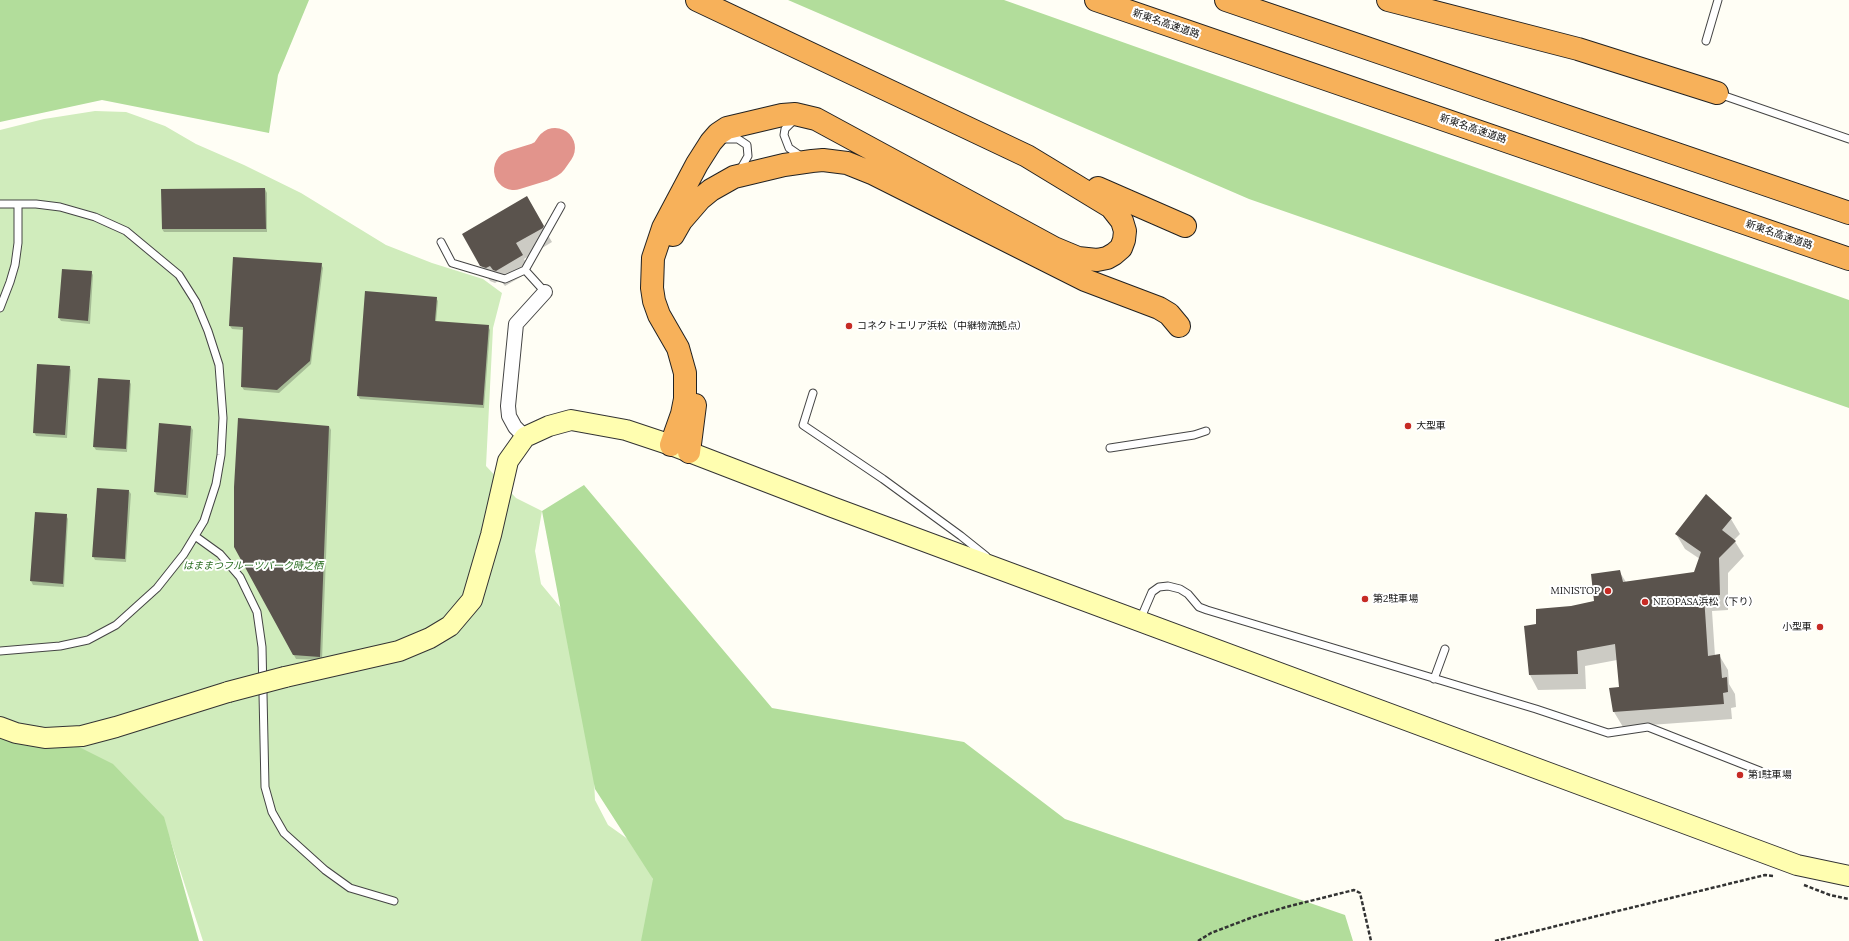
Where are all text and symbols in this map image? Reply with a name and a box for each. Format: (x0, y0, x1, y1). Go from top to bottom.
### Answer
street label: 新東名高速道路 (1131, 7, 1201, 41)
street label: 新東名高速道路 (1438, 112, 1508, 146)
street label: 新東名高速道路 (1744, 218, 1814, 252)
place label: コネクトエリア浜松（中継物流拠点） (857, 320, 1027, 332)
marker: コネクトエリア浜松（中継物流拠点） (844, 321, 854, 331)
place label: 大型車 (1416, 420, 1446, 432)
marker: 大型車 (1403, 421, 1413, 431)
park label: はままつフルーツパーク時之栖 (183, 560, 323, 572)
place label: MINISTOP (1551, 585, 1600, 597)
marker: MINISTOP (1603, 586, 1613, 596)
place label: 第2駐車場 (1373, 593, 1418, 605)
marker: 第2駐車場 (1360, 594, 1370, 604)
place label: NEOPASA浜松（下り） (1653, 596, 1759, 608)
marker: NEOPASA浜松（下り） (1640, 597, 1650, 607)
place label: 小型車 (1782, 621, 1812, 633)
marker: 小型車 (1815, 622, 1825, 632)
place label: 第1駐車場 (1748, 769, 1792, 781)
marker: 第1駐車場 (1735, 770, 1745, 780)

